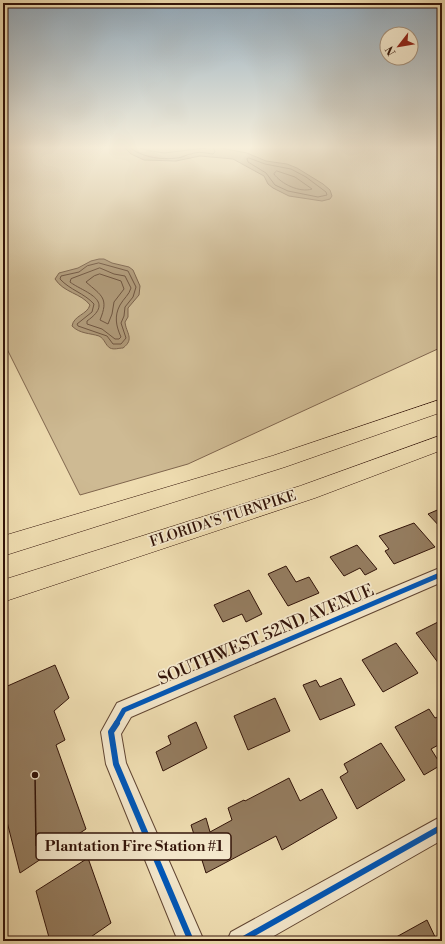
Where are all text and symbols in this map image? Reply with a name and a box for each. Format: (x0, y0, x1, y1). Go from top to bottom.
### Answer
north arrow (379, 26, 419, 66)
text: N (383, 43, 400, 58)
street label: FLORIDA'S TURNPIKE (147, 487, 299, 551)
street label: SOUTHWEST 52ND AVENUE (155, 579, 377, 691)
callout: Plantation Fire Station #1 (36, 833, 231, 860)
text: Plantation Fire Station #1 (45, 837, 224, 856)

